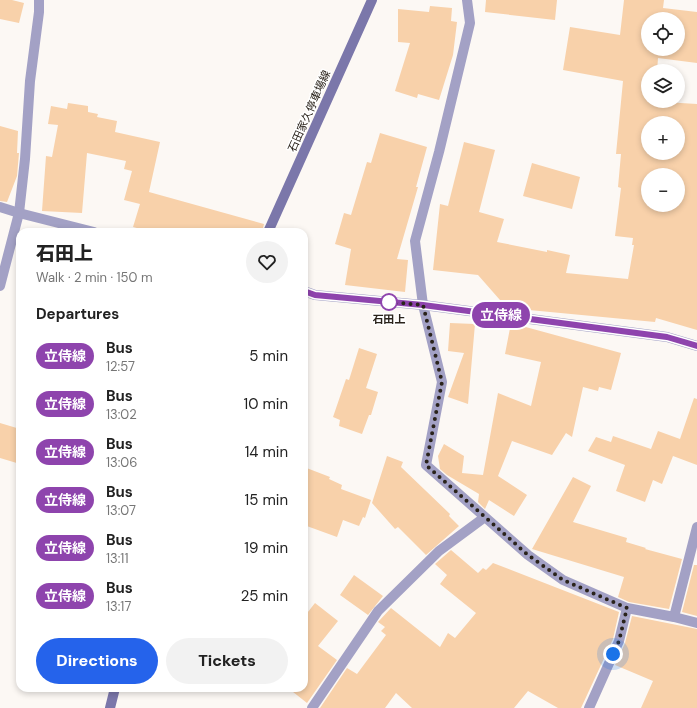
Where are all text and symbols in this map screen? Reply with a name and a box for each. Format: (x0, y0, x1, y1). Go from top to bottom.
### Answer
map controls (641, 12, 685, 212)
button: locate (641, 12, 685, 56)
button: layers (641, 64, 685, 108)
street label: 石田家久停車場線 (285, 68, 333, 154)
button: + (641, 116, 685, 160)
button: − (641, 168, 685, 212)
text: 石田上 (36, 241, 93, 266)
button: heart (246, 241, 288, 283)
text: Walk · 2 min · 150 m (36, 269, 152, 286)
marker: 石田上 (380, 293, 398, 311)
line badge: 立侍線 (478, 302, 524, 328)
text: Departures (36, 304, 119, 324)
text: 立侍線 (480, 306, 522, 324)
place label: 石田上 (373, 312, 406, 326)
text: Bus (106, 338, 133, 358)
text: 5 min (249, 346, 288, 366)
text: 立侍線 (44, 347, 86, 365)
text: 12:57 (106, 358, 135, 375)
text: Bus (106, 386, 133, 406)
text: 10 min (243, 394, 288, 414)
text: 立侍線 (44, 395, 86, 413)
text: 13:02 (106, 406, 137, 423)
text: Bus (106, 434, 133, 454)
text: 14 min (245, 442, 288, 462)
text: 立侍線 (44, 443, 86, 461)
text: 13:06 (106, 454, 137, 471)
text: Bus (106, 482, 133, 502)
text: 15 min (245, 490, 288, 510)
text: 立侍線 (44, 491, 86, 509)
text: 13:07 (106, 502, 136, 519)
text: Bus (106, 530, 133, 550)
text: 19 min (244, 538, 288, 558)
text: 立侍線 (44, 539, 86, 557)
text: 13:11 (106, 550, 128, 567)
text: Bus (106, 578, 133, 598)
text: 25 min (241, 586, 288, 606)
text: 立侍線 (44, 587, 86, 605)
text: 13:17 (106, 598, 131, 615)
button: Directions (36, 638, 158, 684)
button: Tickets (166, 638, 288, 684)
your location (603, 644, 623, 664)

